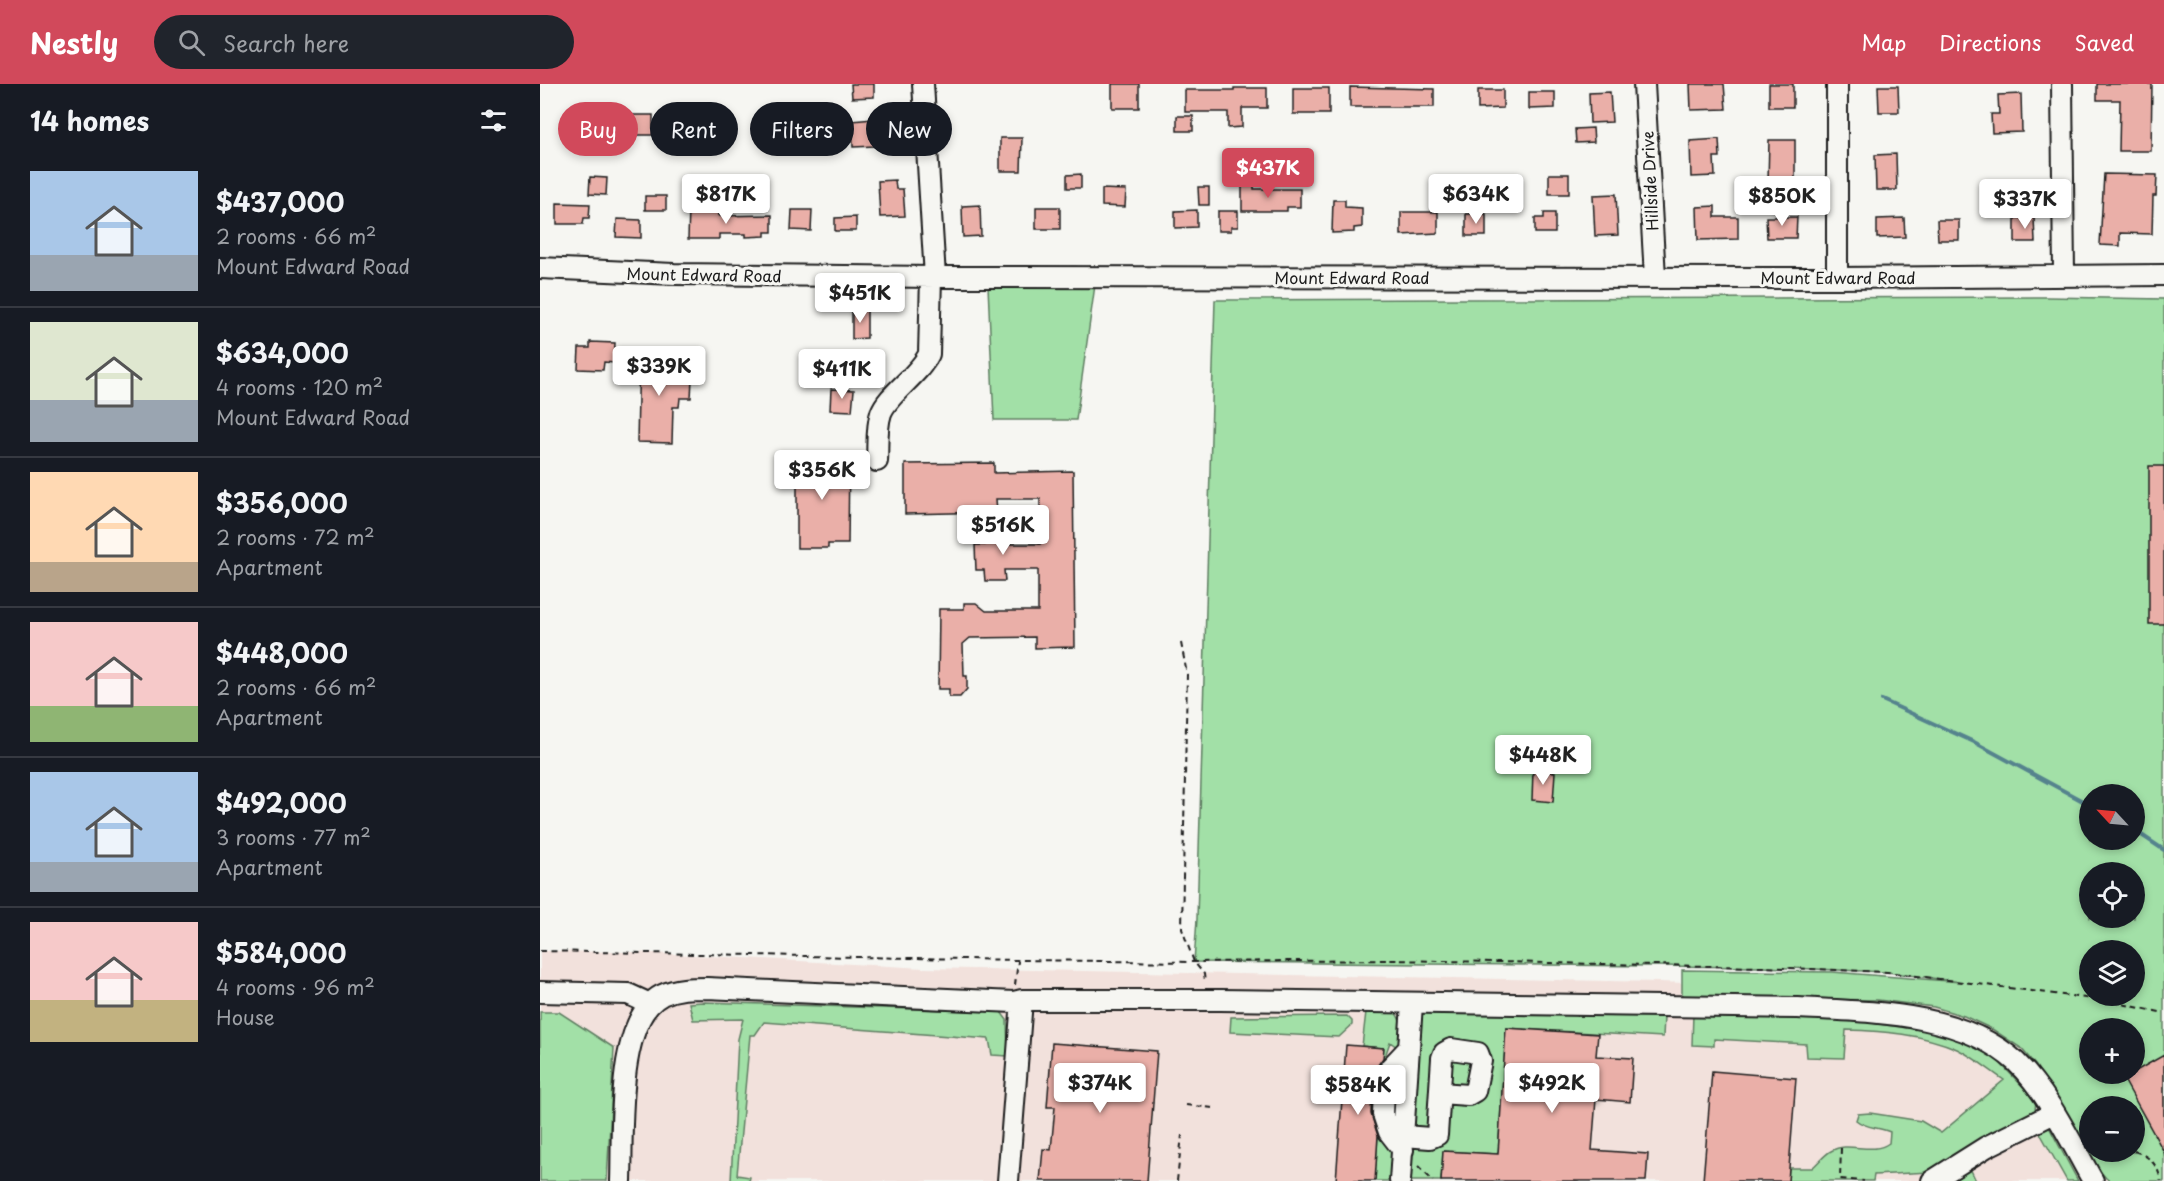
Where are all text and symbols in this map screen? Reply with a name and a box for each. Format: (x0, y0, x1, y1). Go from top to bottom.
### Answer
search box (154, 15, 574, 69)
text: Nestly (30, 21, 118, 64)
icon: search (175, 26, 208, 59)
text: Search here (223, 26, 349, 59)
text: Map (1861, 26, 1906, 58)
text: Directions (1939, 26, 2041, 58)
text: Saved (2074, 26, 2134, 58)
text: 14 homes (30, 101, 149, 140)
chip: Buy (558, 102, 638, 156)
chip: Rent (650, 102, 738, 156)
chip: Filters (750, 102, 854, 156)
chip: New (866, 102, 952, 156)
icon: filters (477, 104, 510, 137)
street label: Hillside Drive (1634, 131, 1664, 231)
pin: $437K (1226, 148, 1310, 199)
text: $437K (1236, 152, 1300, 182)
pin: $817K (684, 174, 768, 225)
pin: $634K (1434, 174, 1518, 225)
pin: $850K (1740, 176, 1824, 227)
text: $817K (696, 178, 756, 208)
text: $634K (1442, 178, 1510, 208)
pin: $337K (1983, 179, 2067, 230)
text: $850K (1748, 180, 1816, 210)
text: $437,000 (216, 182, 344, 221)
text: $337K (1993, 183, 2057, 213)
icon: home (78, 195, 150, 267)
text: 2 rooms · 66 m² (216, 221, 376, 251)
text: Mount Edward Road (216, 251, 410, 281)
street label: Mount Edward Road (626, 261, 782, 287)
street label: Mount Edward Road (1274, 265, 1430, 289)
street label: Mount Edward Road (1760, 265, 1916, 289)
pin: $451K (818, 273, 902, 324)
text: $451K (829, 277, 891, 307)
text: $634,000 (216, 333, 349, 372)
icon: home (78, 346, 150, 418)
pin: $339K (617, 346, 701, 397)
pin: $411K (800, 349, 884, 400)
text: $339K (627, 350, 691, 380)
text: $411K (812, 353, 872, 383)
text: 4 rooms · 120 m² (216, 372, 383, 402)
text: Mount Edward Road (216, 402, 410, 432)
pin: $356K (780, 450, 864, 501)
text: $356K (788, 454, 856, 484)
text: $356,000 (216, 483, 348, 522)
icon: home (78, 496, 150, 568)
pin: $516K (961, 505, 1045, 556)
text: $516K (971, 509, 1035, 539)
text: 2 rooms · 72 m² (216, 522, 375, 552)
text: Apartment (216, 552, 323, 582)
text: $448,000 (216, 633, 348, 672)
icon: home (78, 646, 150, 718)
text: 2 rooms · 66 m² (216, 672, 376, 702)
text: Apartment (216, 702, 323, 732)
pin: $448K (1501, 735, 1585, 786)
text: $448K (1509, 739, 1577, 769)
text: $492,000 (216, 783, 347, 822)
north arrow (2079, 784, 2145, 850)
map controls (2079, 784, 2145, 1162)
icon: home (78, 796, 150, 868)
text: 3 rooms · 77 m² (216, 822, 371, 852)
text: Apartment (216, 852, 323, 882)
button: locate (2079, 862, 2145, 928)
text: $584,000 (216, 933, 347, 972)
button: layers (2079, 940, 2145, 1006)
icon: home (78, 946, 150, 1018)
text: 4 rooms · 96 m² (216, 972, 375, 1002)
text: House (216, 1002, 275, 1032)
button: + (2079, 1018, 2145, 1084)
pin: $374K (1058, 1063, 1142, 1114)
pin: $492K (1510, 1063, 1594, 1114)
pin: $584K (1316, 1065, 1400, 1116)
text: $374K (1068, 1067, 1132, 1097)
text: $492K (1518, 1067, 1586, 1097)
text: $584K (1325, 1069, 1391, 1099)
button: − (2079, 1096, 2145, 1162)

